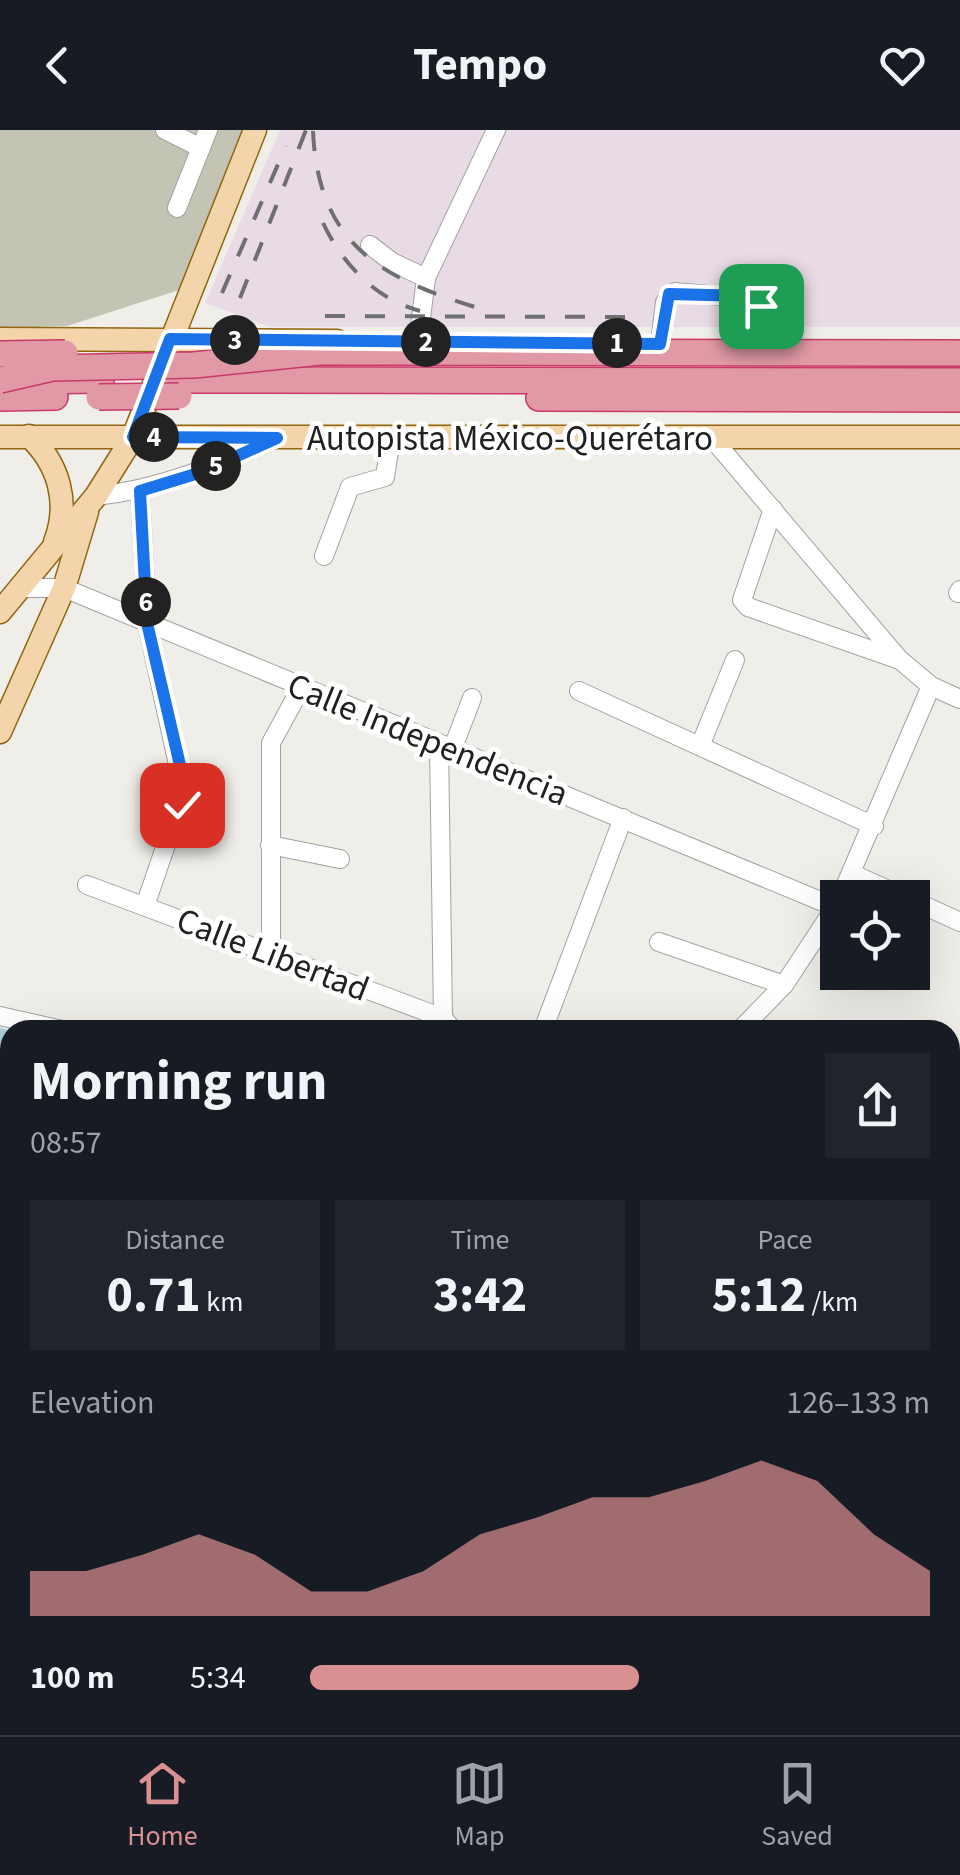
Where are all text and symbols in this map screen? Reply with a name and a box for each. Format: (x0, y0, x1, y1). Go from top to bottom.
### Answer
text: Tempo (413, 33, 547, 97)
icon: back (30, 38, 85, 93)
icon: heart (875, 38, 930, 93)
pin (719, 264, 804, 349)
icon: arrive (734, 279, 789, 334)
pin: 3 (210, 315, 260, 365)
pin: 2 (401, 317, 451, 367)
pin: 1 (592, 318, 642, 368)
text: 3 (228, 320, 242, 360)
text: 2 (419, 322, 433, 362)
text: 1 (610, 323, 624, 363)
pin: 4 (129, 412, 179, 462)
street label: Autopista México-Querétaro (307, 414, 713, 464)
text: 4 (147, 417, 161, 457)
pin: 5 (191, 441, 241, 491)
text: 5 (209, 446, 223, 486)
pin: 6 (121, 577, 171, 627)
text: 6 (139, 582, 153, 622)
street label: Calle Independencia (280, 661, 576, 819)
pin (140, 763, 225, 848)
icon: check (155, 778, 210, 833)
map controls (820, 880, 930, 990)
button: locate (820, 880, 930, 990)
street label: Calle Libertad (169, 895, 376, 1015)
text: Morning run (30, 1043, 327, 1121)
button: share (825, 1053, 930, 1158)
text: 08:57 (30, 1120, 102, 1166)
text: Distance (125, 1220, 225, 1260)
text: Time (451, 1220, 510, 1260)
text: Pace (758, 1220, 812, 1260)
text: 0.71 (107, 1260, 201, 1331)
text: 3:42 (433, 1260, 527, 1331)
text: 5:12 (712, 1260, 806, 1331)
text: km (201, 1282, 243, 1322)
text: /km (806, 1282, 858, 1322)
text: Elevation (30, 1380, 155, 1426)
text: 126–133 m (786, 1380, 930, 1426)
text: 100 m (30, 1655, 115, 1701)
text: 5:34 (190, 1655, 246, 1701)
tab: Home (127, 1756, 198, 1856)
tab: Map (452, 1756, 507, 1856)
tab: Saved (761, 1756, 833, 1856)

